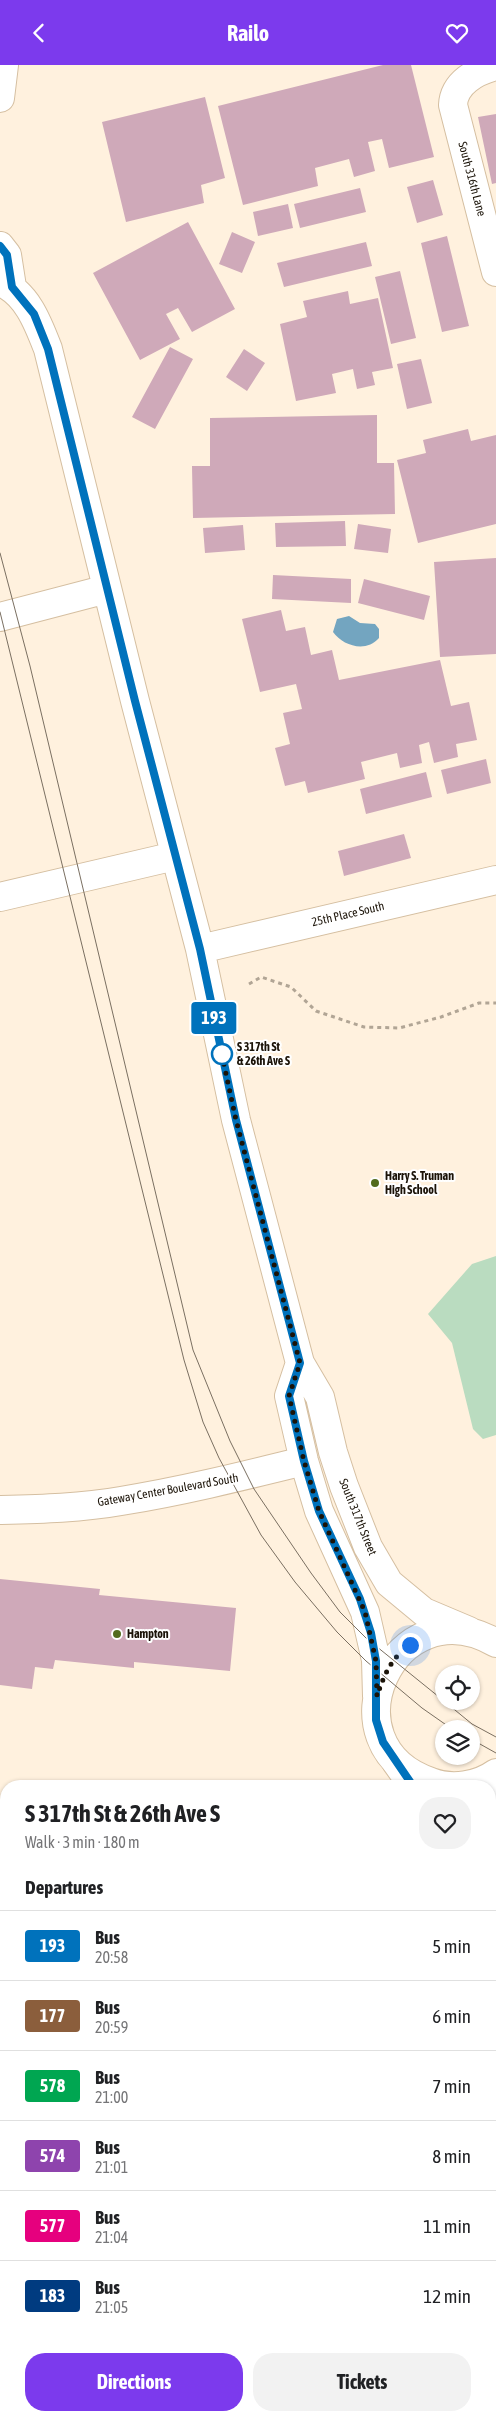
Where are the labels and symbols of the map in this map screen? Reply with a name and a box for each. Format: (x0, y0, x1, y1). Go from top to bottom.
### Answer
street label: South 316th Lane (455, 140, 489, 218)
street label: 25th Place South (310, 899, 386, 929)
line badge: 193 (185, 1002, 243, 1034)
place label: S 317th St & 26th Ave S (237, 1040, 290, 1068)
marker: S 317th St & 26th Ave S (211, 1043, 233, 1065)
place label: Harry S. Truman High School (385, 1169, 454, 1197)
marker: Harry S. Truman High School (369, 1177, 381, 1189)
street label: Gateway Center Boulevard South (96, 1471, 240, 1509)
street label: South 317th Street (336, 1477, 380, 1558)
place label: Hampton (127, 1627, 169, 1641)
marker: Hampton (111, 1628, 123, 1640)
your location (398, 1633, 423, 1658)

